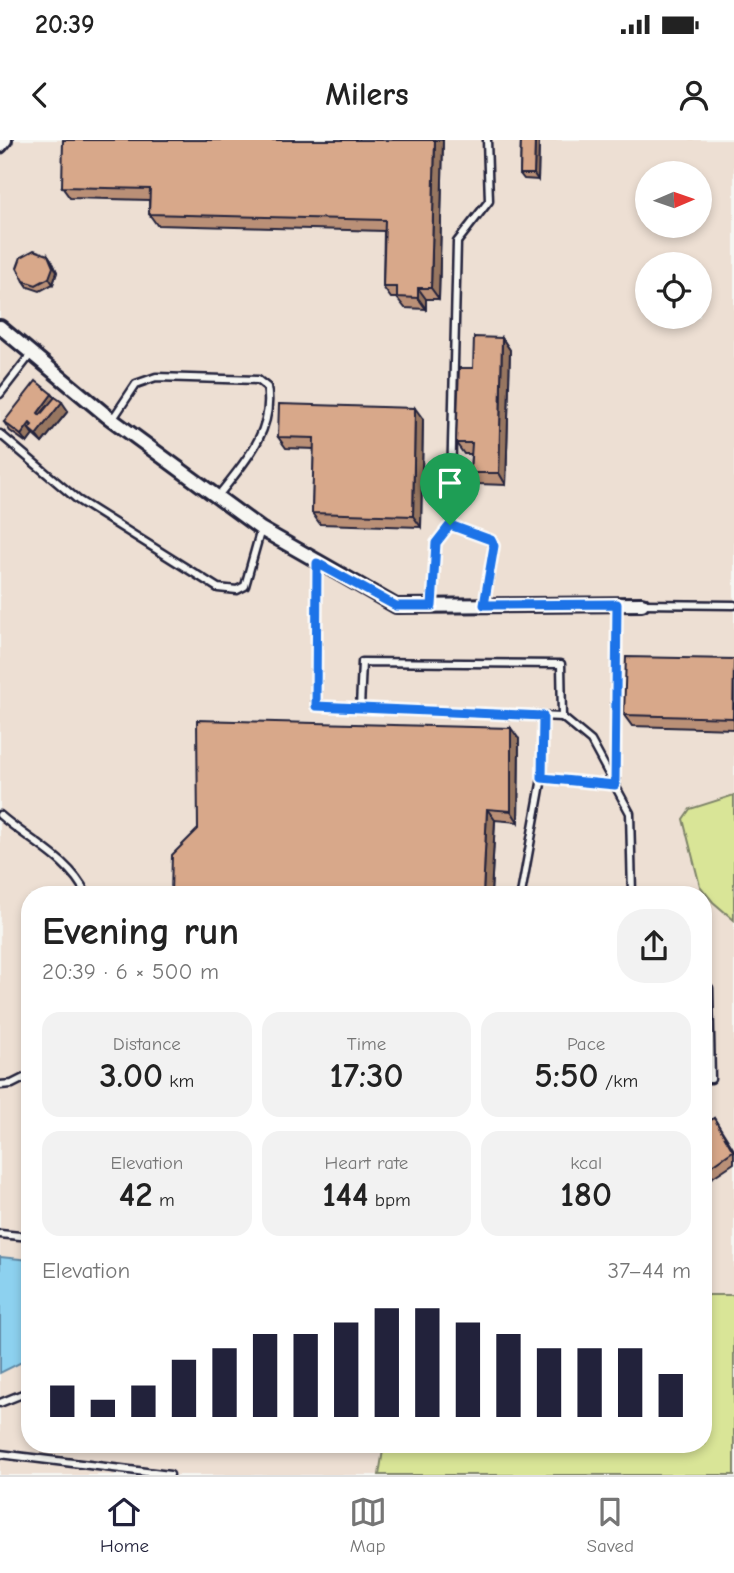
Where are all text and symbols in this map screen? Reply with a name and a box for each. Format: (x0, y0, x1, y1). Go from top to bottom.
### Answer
text: 20:39 (35, 10, 95, 40)
icon: back (21, 76, 59, 114)
text: Milers (325, 76, 409, 113)
icon: person (675, 76, 713, 114)
north arrow (635, 161, 712, 238)
map controls (635, 161, 712, 329)
button: locate (635, 252, 712, 329)
pin (420, 453, 480, 525)
icon: arrive (431, 464, 469, 502)
button: share (617, 909, 691, 983)
text: Evening run (42, 910, 239, 954)
text: 20:39 · 6 × 500 m (42, 958, 219, 985)
text: Distance (113, 1033, 181, 1055)
text: Time (347, 1033, 386, 1055)
text: Pace (567, 1033, 605, 1055)
text: 3.00 (99, 1055, 163, 1096)
text: 17:30 (329, 1055, 404, 1096)
text: 5:50 (534, 1055, 599, 1096)
text: km (163, 1070, 194, 1092)
text: /km (599, 1070, 638, 1092)
text: Elevation (110, 1152, 183, 1174)
text: Heart rate (325, 1152, 408, 1174)
text: kcal (570, 1152, 602, 1174)
text: 42 (119, 1174, 153, 1215)
text: 144 (322, 1174, 368, 1215)
text: 180 (560, 1174, 612, 1215)
text: m (153, 1189, 175, 1211)
text: bpm (368, 1189, 411, 1211)
text: Elevation (42, 1257, 130, 1284)
text: 37–44 m (608, 1257, 691, 1284)
tab: Home (100, 1493, 149, 1557)
tab: Map (349, 1493, 387, 1557)
tab: Saved (587, 1493, 634, 1557)

